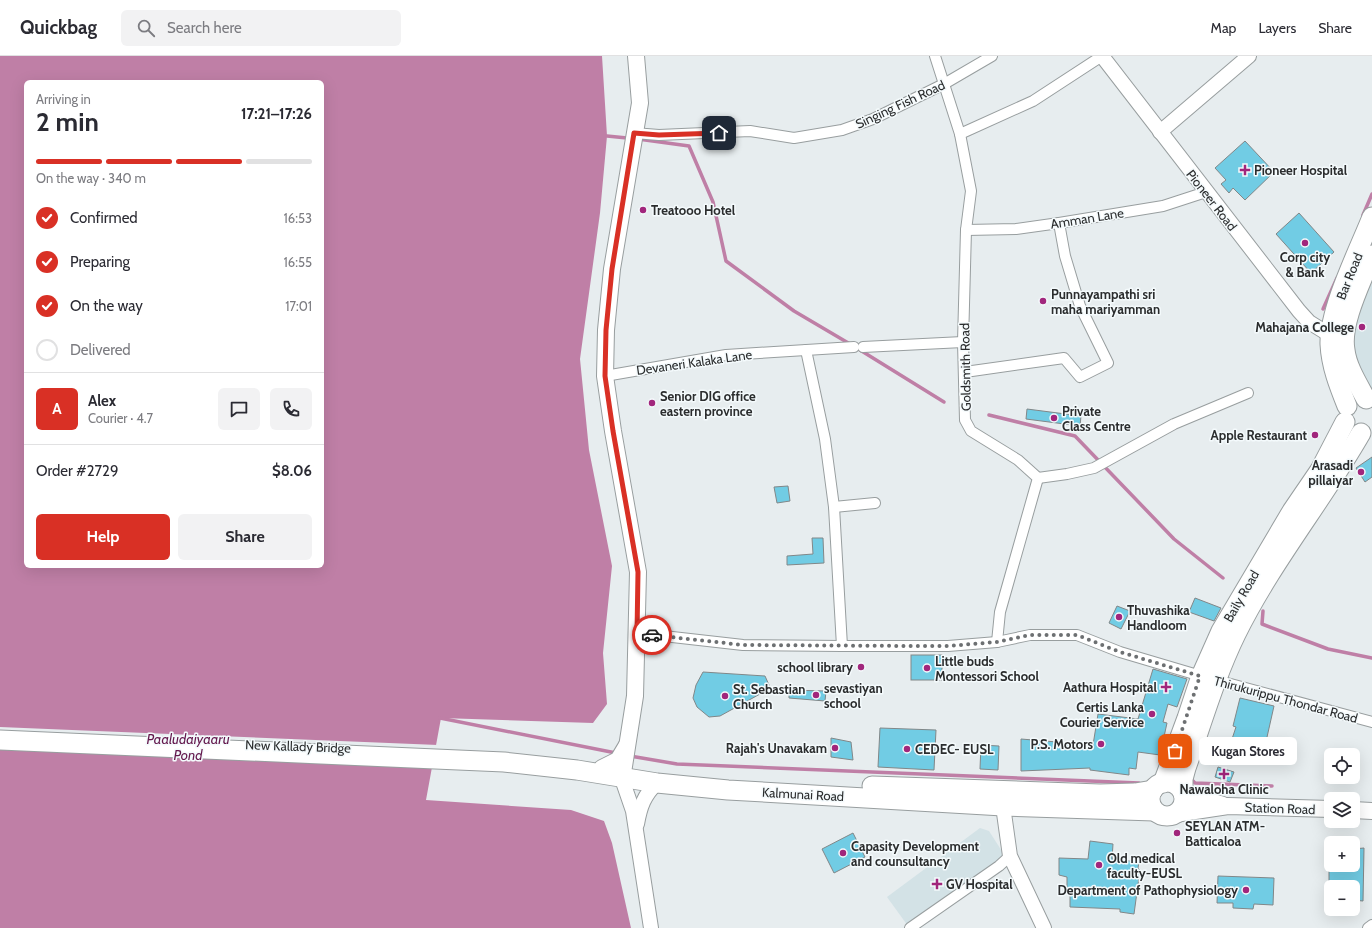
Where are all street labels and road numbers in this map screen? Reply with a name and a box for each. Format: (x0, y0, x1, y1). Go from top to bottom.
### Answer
street label: Singing Fish Road (853, 76, 947, 132)
street label: Pioneer Road (1183, 166, 1241, 234)
street label: Amman Lane (1049, 204, 1125, 232)
street label: Bar Road (1332, 250, 1366, 302)
street label: Goldsmith Road (956, 323, 974, 411)
street label: Devaneri Kalaka Lane (635, 346, 753, 378)
street label: Baily Road (1220, 567, 1262, 625)
street label: Thirukurippu Thondar Road (1212, 672, 1360, 726)
street label: New Kallady Bridge (245, 736, 351, 756)
street label: Kalmunai Road (762, 784, 844, 804)
street label: Station Road (1244, 799, 1316, 817)

